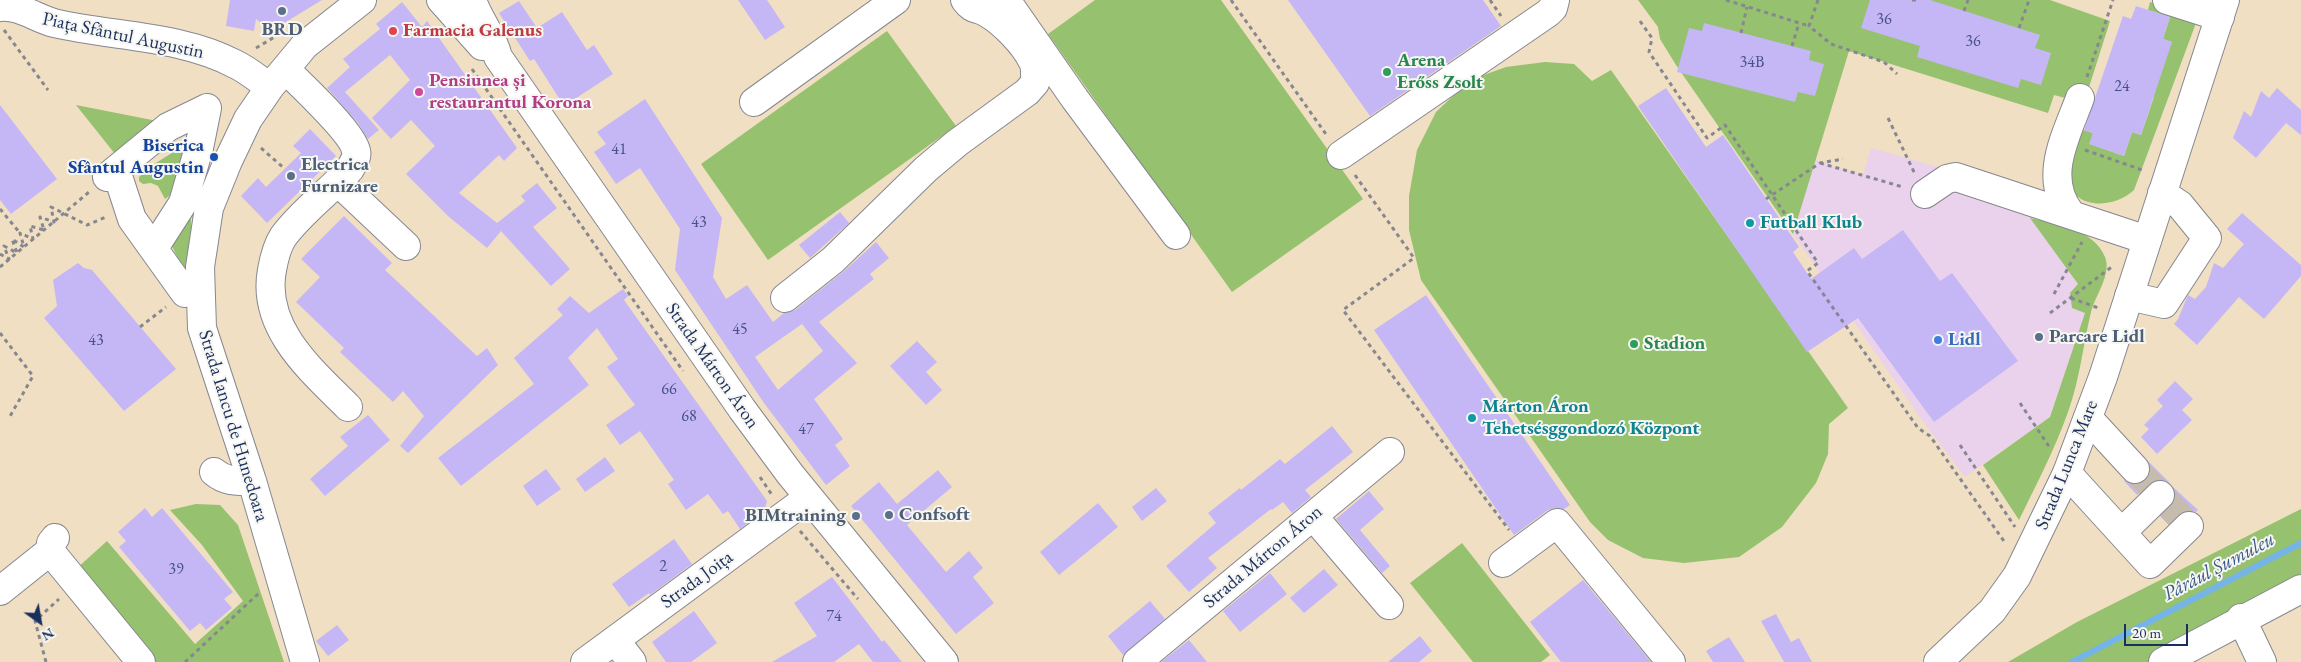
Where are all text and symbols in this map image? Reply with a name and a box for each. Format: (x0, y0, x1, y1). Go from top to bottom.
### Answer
marker: BRD (276, 5, 288, 17)
street label: Piața Sfântul Augustin (40, 8, 206, 64)
house number: 36 (1876, 10, 1892, 30)
place label: BRD (262, 19, 302, 41)
place label: Farmacia Galenus (403, 20, 542, 42)
marker: Farmacia Galenus (387, 25, 399, 37)
house number: 36 (1965, 32, 1981, 52)
place label: Arena Erőss Zsolt (1397, 50, 1483, 94)
house number: 34B (1740, 53, 1764, 73)
marker: Arena Erőss Zsolt (1381, 66, 1393, 78)
place label: Pensiunea și restaurantul Korona (429, 70, 591, 114)
house number: 24 (2114, 77, 2130, 97)
marker: Pensiunea și restaurantul Korona (413, 86, 425, 98)
place label: Biserica Sfântul Augustin (68, 135, 204, 179)
house number: 41 (611, 140, 627, 160)
marker: Biserica Sfântul Augustin (208, 151, 220, 163)
place label: Electrica Furnizare (301, 154, 378, 198)
marker: Electrica Furnizare (285, 170, 297, 182)
place label: Futball Klub (1760, 212, 1862, 234)
house number: 43 (691, 213, 707, 233)
marker: Futball Klub (1744, 217, 1756, 229)
street label: Strada Márton Áron (660, 299, 764, 433)
house number: 45 (732, 320, 748, 340)
place label: Parcare Lidl (2049, 326, 2145, 348)
street label: Strada Iancu de Hunedoara (193, 328, 273, 524)
place label: Lidl (1948, 329, 1981, 351)
house number: 43 (88, 331, 104, 351)
marker: Parcare Lidl (2033, 331, 2045, 343)
place label: Stadion (1644, 333, 1705, 355)
marker: Lidl (1932, 334, 1944, 346)
marker: Stadion (1628, 338, 1640, 350)
house number: 66 (661, 380, 677, 400)
place label: Márton Áron Tehetsésggondozó Központ (1482, 396, 1699, 440)
street label: Strada Lunca Mare (2031, 397, 2103, 533)
house number: 68 (681, 407, 697, 427)
marker: Márton Áron Tehetsésggondozó Központ (1466, 412, 1478, 424)
house number: 47 (798, 420, 814, 440)
street label: Strada Márton Áron (1199, 501, 1327, 613)
place label: Confsoft (899, 504, 970, 526)
place label: BIMtraining (745, 505, 846, 527)
marker: Confsoft (883, 509, 895, 521)
marker: BIMtraining (850, 510, 862, 522)
water label: Pârâul Șumuleu (2159, 528, 2279, 606)
street label: Strada Joița (656, 546, 738, 614)
house number: 2 (659, 557, 667, 577)
house number: 39 (168, 560, 184, 580)
north arrow (15, 597, 65, 647)
house number: 74 (826, 607, 842, 627)
scale bar (2126, 614, 2190, 646)
text: 20 m (2132, 623, 2161, 642)
text: N (38, 624, 58, 645)

